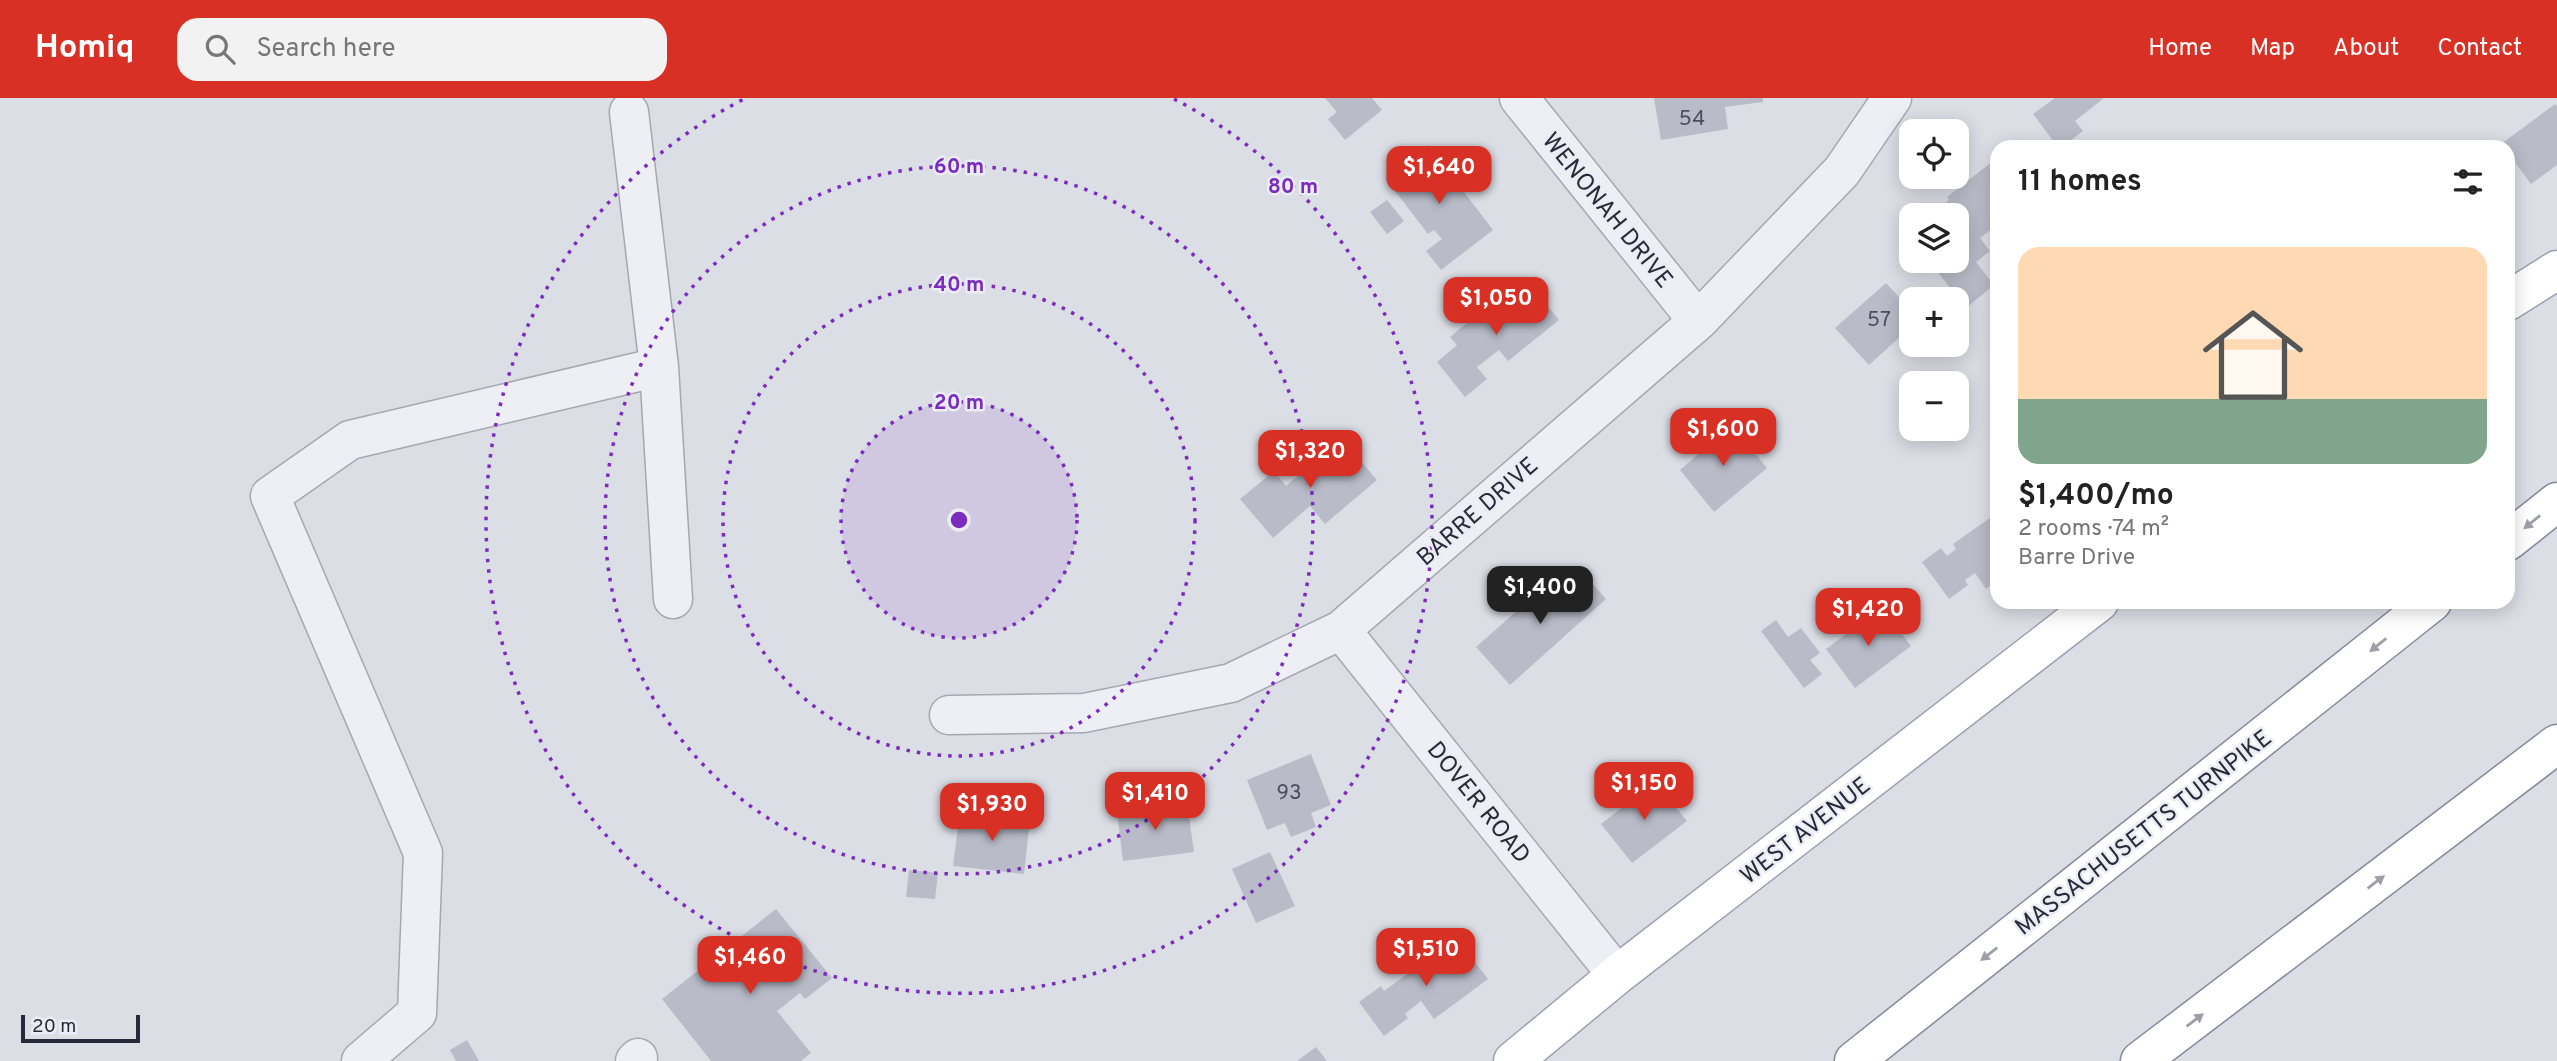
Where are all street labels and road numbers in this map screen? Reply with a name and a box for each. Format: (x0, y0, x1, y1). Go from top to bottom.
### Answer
street label: WENONAH DRIVE (1534, 127, 1678, 295)
street label: BARRE DRIVE (1411, 452, 1545, 573)
street label: MASSACHUSETTS TURNPIKE (2010, 724, 2279, 943)
street label: DOVER ROAD (1419, 736, 1536, 870)
street label: WEST AVENUE (1735, 771, 1877, 892)

